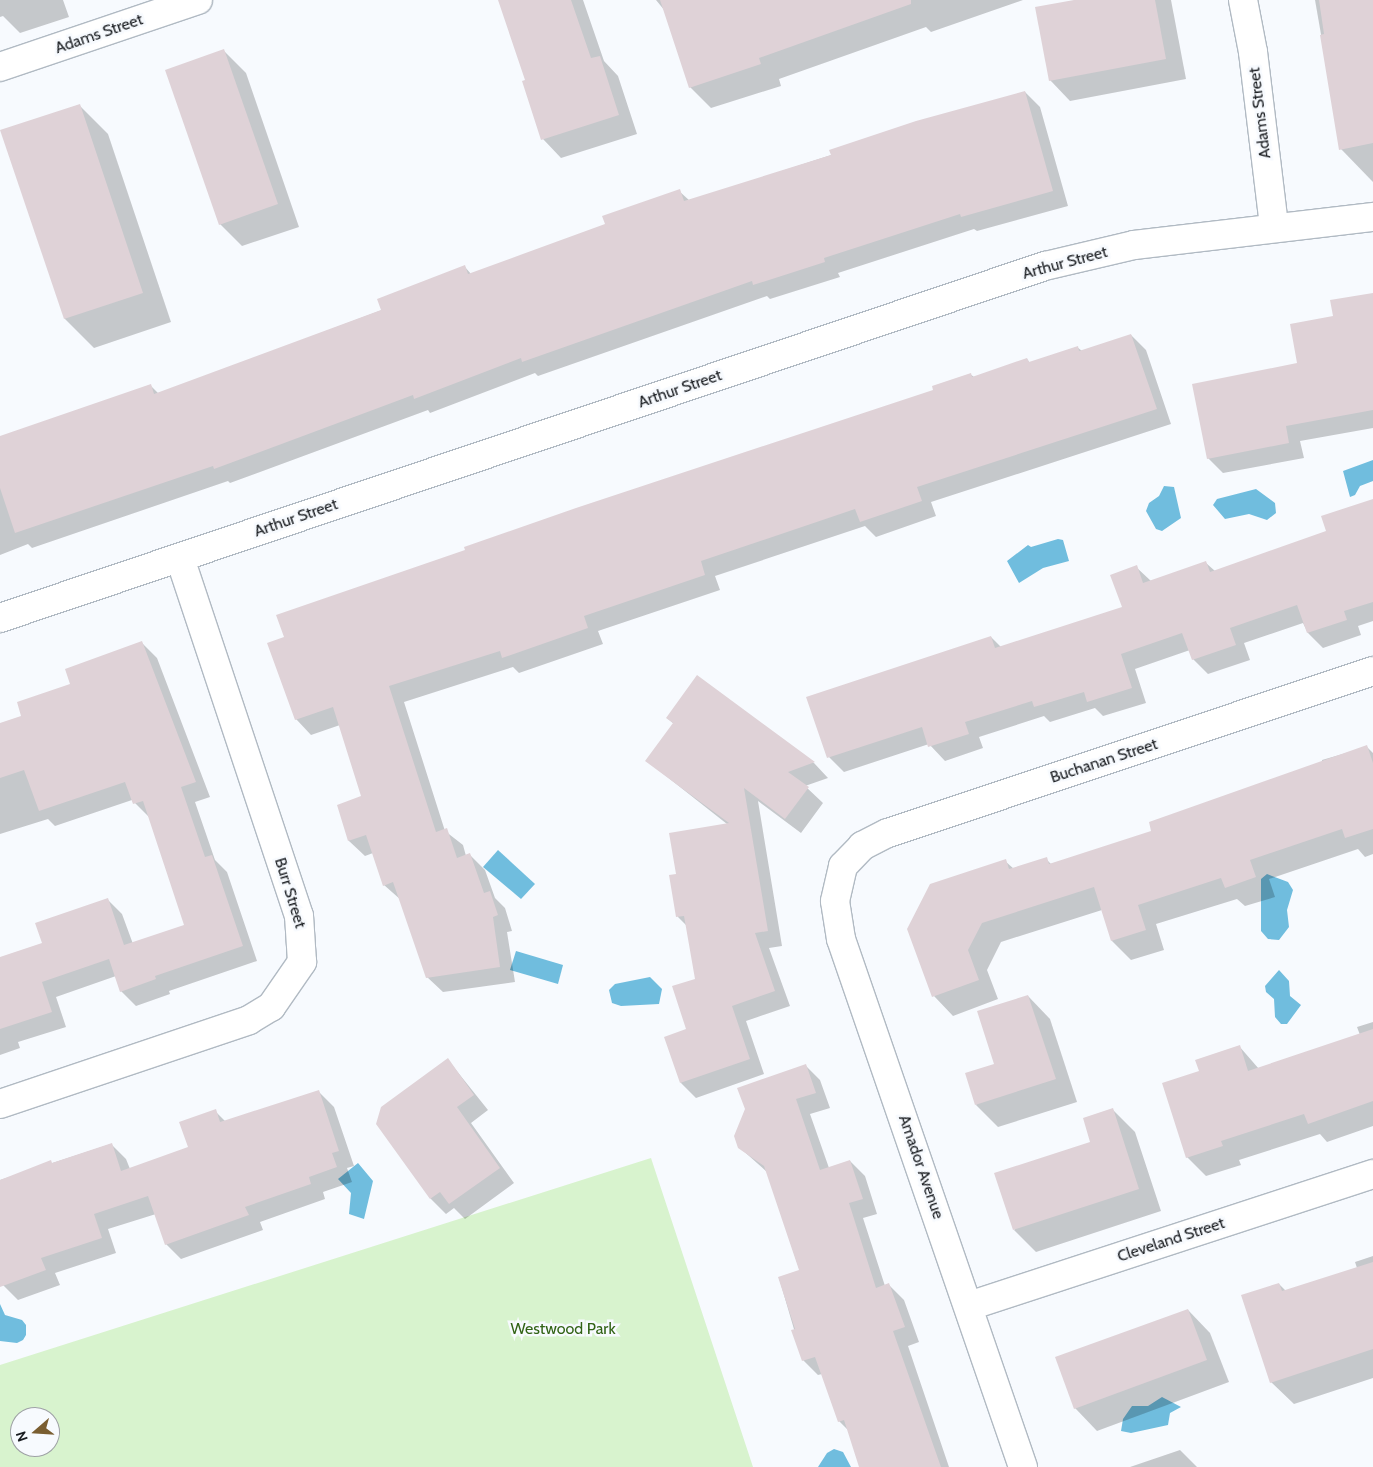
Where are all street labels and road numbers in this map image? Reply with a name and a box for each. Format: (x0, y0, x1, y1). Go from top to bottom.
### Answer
street label: Adams Street (53, 10, 145, 58)
street label: Adams Street (1245, 66, 1275, 160)
street label: Arthur Street (1020, 242, 1110, 284)
street label: Arthur Street (636, 366, 724, 412)
street label: Arthur Street (252, 495, 340, 541)
street label: Buchanan Street (1048, 735, 1160, 787)
street label: Burr Street (270, 855, 310, 931)
street label: Amador Avenue (894, 1113, 948, 1221)
street label: Cleveland Street (1115, 1214, 1227, 1266)

